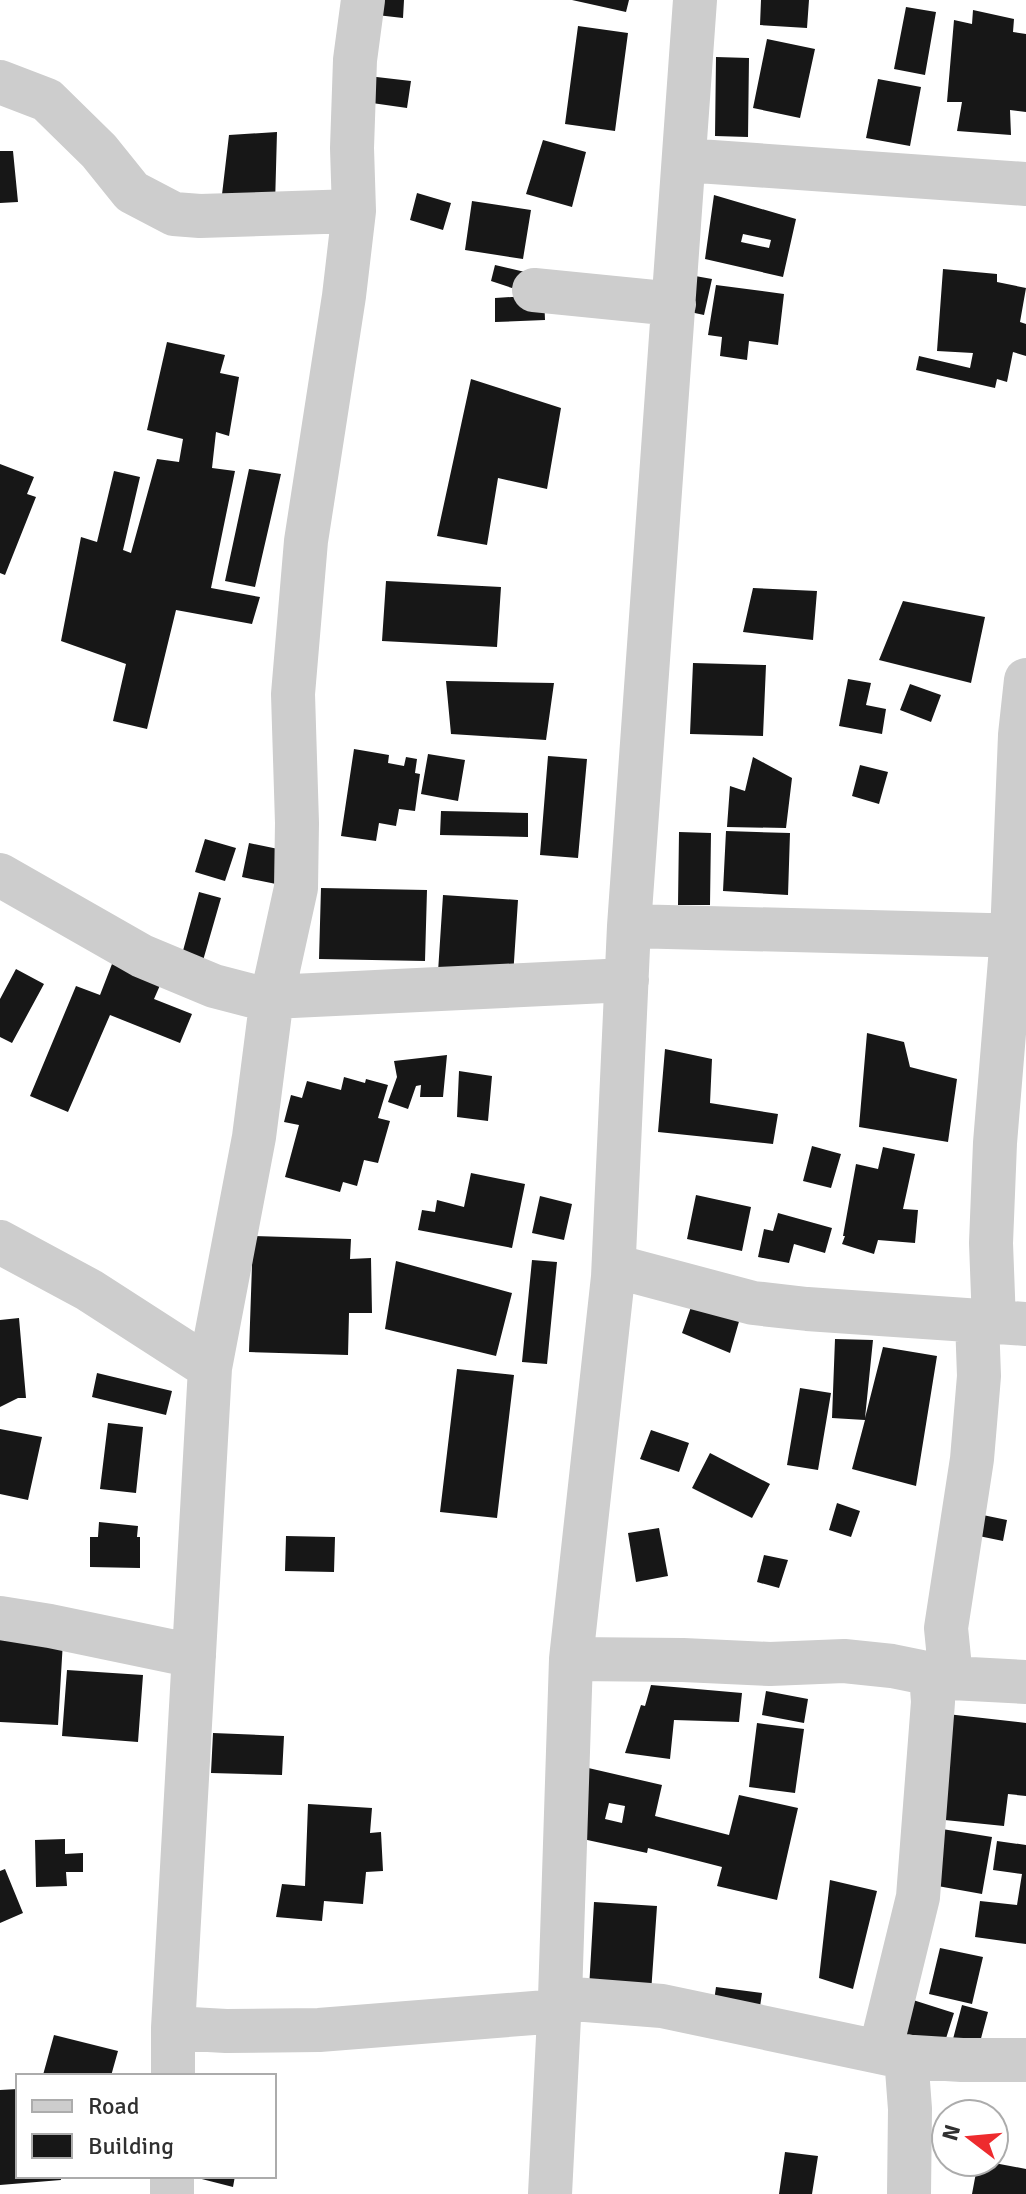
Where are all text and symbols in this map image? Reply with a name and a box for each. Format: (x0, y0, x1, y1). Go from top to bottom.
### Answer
legend (16, 2074, 276, 2178)
text: Road (88, 2091, 139, 2121)
north arrow (930, 2098, 1010, 2178)
text: N (936, 2122, 966, 2144)
text: Building (88, 2131, 174, 2161)

